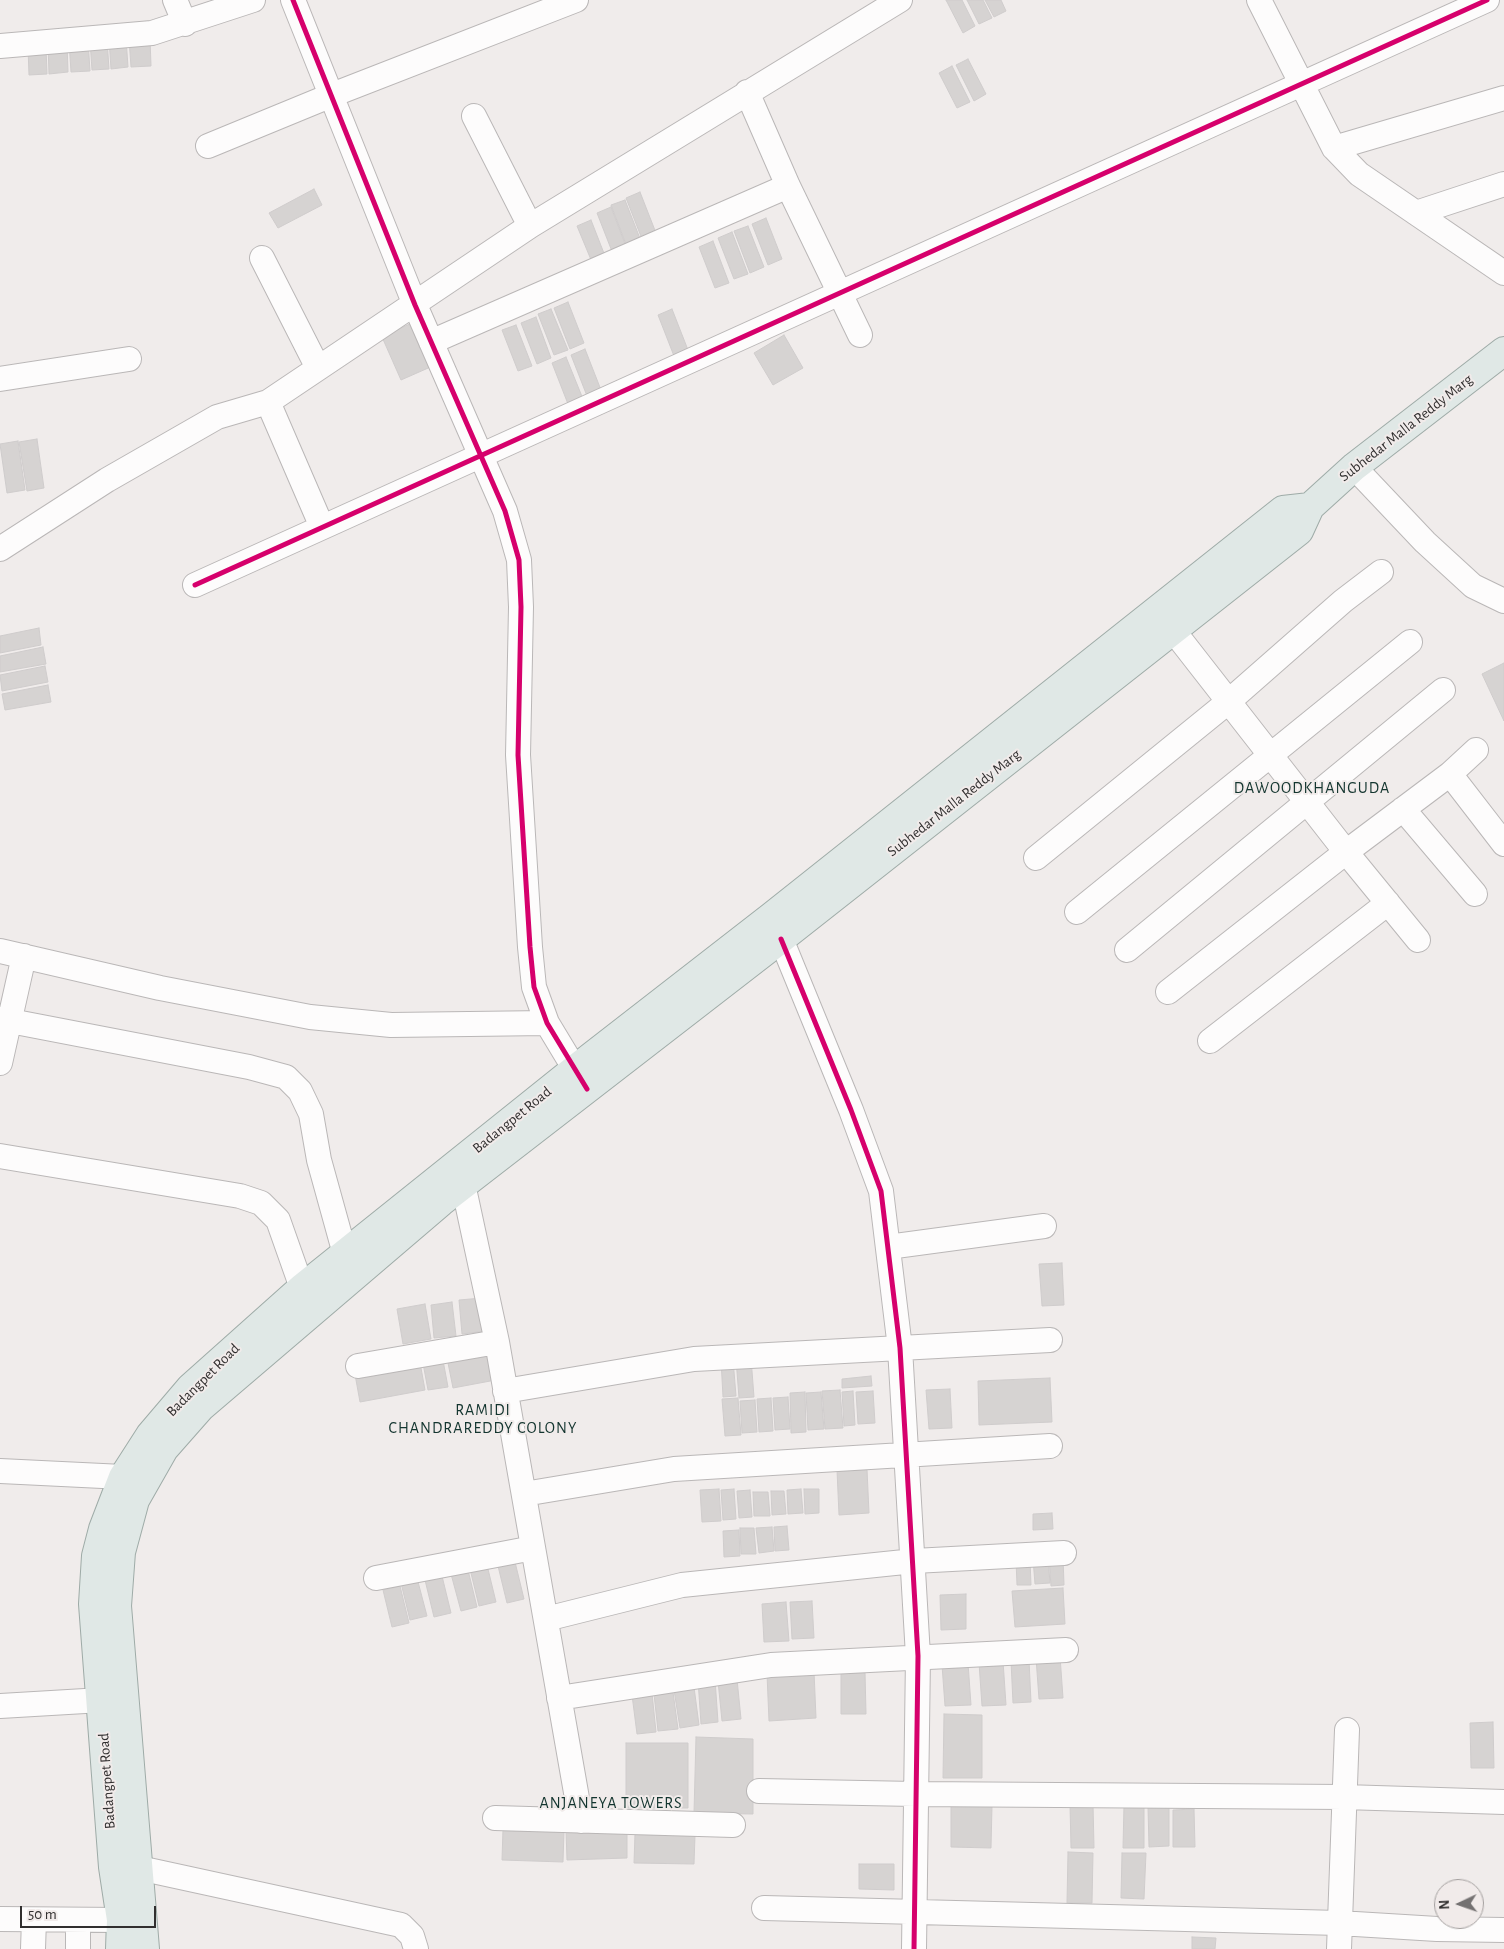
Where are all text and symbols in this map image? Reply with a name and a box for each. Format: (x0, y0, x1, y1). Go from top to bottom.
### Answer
street label: Subhedar Malla Reddy Marg (1336, 370, 1476, 486)
street label: Subhedar Malla Reddy Marg (884, 745, 1024, 861)
district label: DAWOODKHANGUDA (1232, 778, 1392, 798)
street label: Badangpet Road (469, 1083, 555, 1157)
street label: Badangpet Road (163, 1340, 243, 1420)
district label: RAMIDI CHANDRAREDDY COLONY (386, 1400, 580, 1438)
street label: Badangpet Road (95, 1732, 119, 1830)
district label: ANJANEYA TOWERS (538, 1793, 684, 1813)
north arrow (1434, 1879, 1484, 1929)
scale bar (22, 1896, 159, 1928)
text: N (1438, 1900, 1452, 1910)
text: 50 m (28, 1907, 57, 1922)

